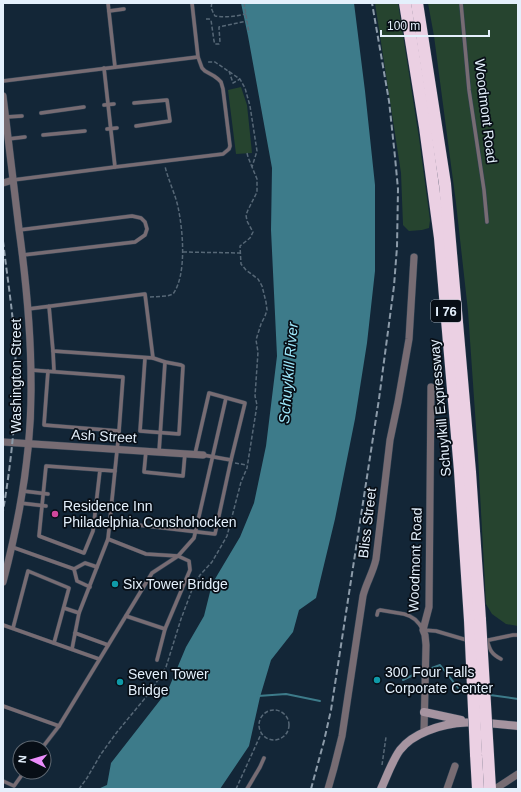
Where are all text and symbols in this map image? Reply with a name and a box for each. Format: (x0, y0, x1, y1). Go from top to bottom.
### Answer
scale bar (381, 12, 489, 38)
text: 100 m (387, 19, 420, 33)
street label: Woodmont Road (472, 58, 500, 164)
road number: I 76 (431, 300, 461, 322)
street label: Washington Street (8, 319, 24, 433)
water label: Schuylkill River (275, 321, 301, 424)
street label: Schuylkill Expressway (426, 339, 454, 477)
street label: Ash Street (71, 426, 137, 446)
street label: Bliss Street (355, 487, 379, 559)
place label: Residence Inn Philadelphia Conshohocken (63, 498, 237, 530)
street label: Woodmont Road (405, 507, 425, 613)
marker: Residence Inn Philadelphia Conshohocken (50, 509, 60, 519)
place label: Six Tower Bridge (123, 576, 228, 592)
marker: Six Tower Bridge (110, 579, 120, 589)
place label: 300 Four Falls Corporate Center (385, 664, 494, 696)
place label: Seven Tower Bridge (128, 666, 209, 698)
marker: 300 Four Falls Corporate Center (372, 675, 382, 685)
marker: Seven Tower Bridge (115, 677, 125, 687)
north arrow (12, 740, 52, 780)
text: N (16, 755, 28, 764)

